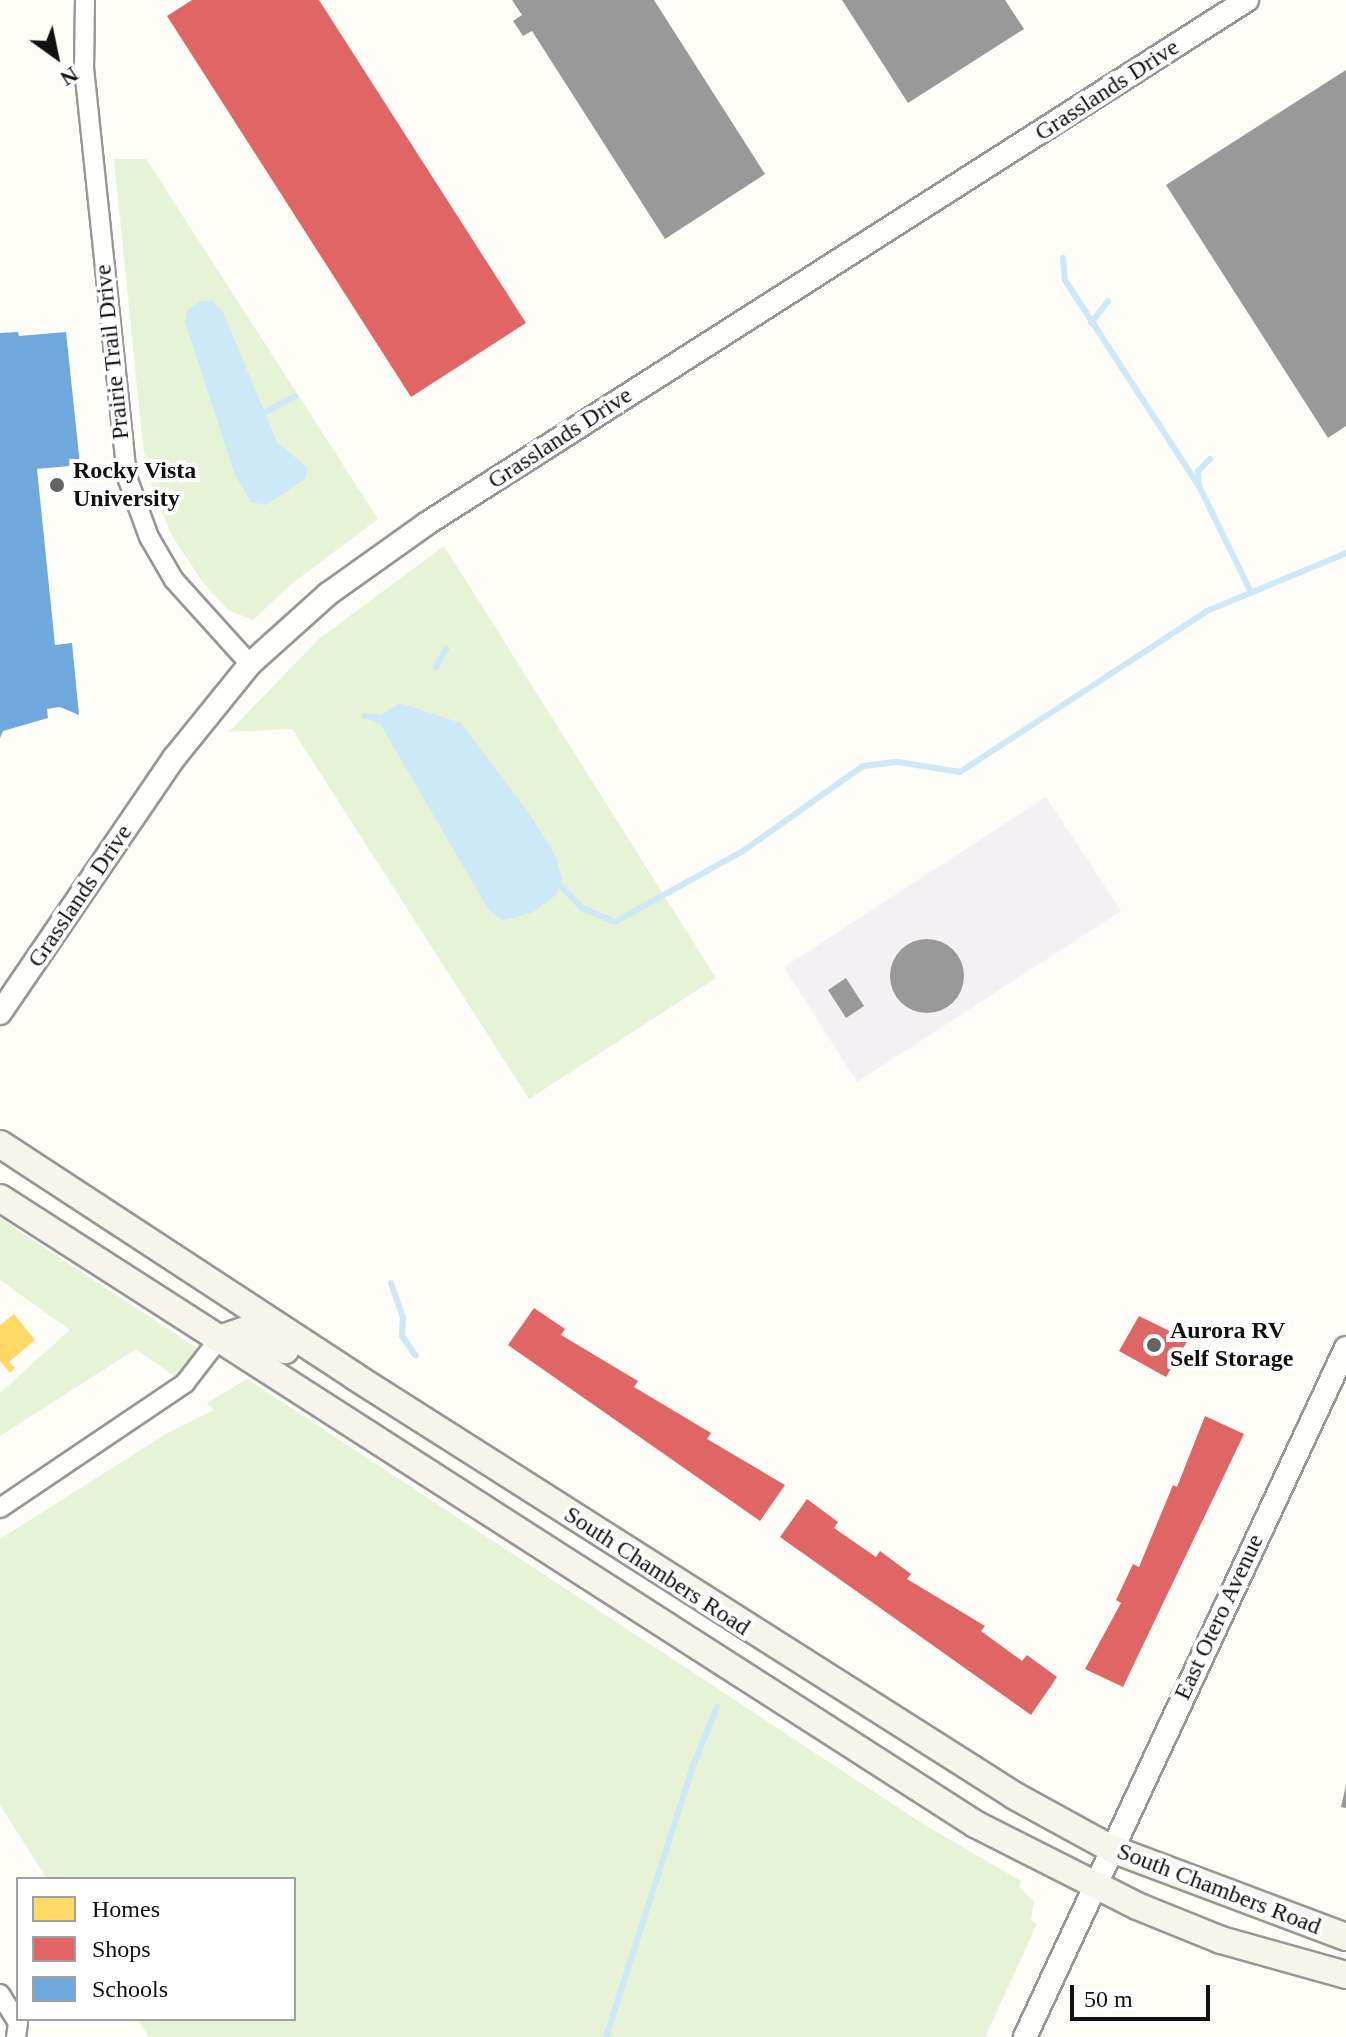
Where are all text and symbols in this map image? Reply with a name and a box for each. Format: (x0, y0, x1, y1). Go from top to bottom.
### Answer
north arrow (16, 16, 96, 96)
street label: Grasslands Drive (1030, 33, 1184, 147)
text: N (56, 62, 83, 91)
street label: Prairie Trail Drive (88, 263, 136, 441)
street label: Grasslands Drive (483, 381, 637, 495)
place label: Rocky Vista University (73, 457, 197, 513)
marker: Rocky Vista University (48, 476, 66, 494)
street label: Grasslands Drive (22, 819, 138, 973)
place label: Aurora RV Self Storage (1170, 1317, 1293, 1373)
marker: Aurora RV Self Storage (1145, 1336, 1163, 1354)
street label: South Chambers Road (559, 1500, 755, 1642)
street label: East Otero Avenue (1168, 1529, 1270, 1705)
street label: South Chambers Road (1113, 1837, 1325, 1941)
legend (16, 1877, 296, 2021)
text: Homes (92, 1896, 160, 1922)
text: Shops (92, 1936, 151, 1962)
scale bar (1074, 1969, 1214, 2019)
text: Schools (92, 1976, 168, 2002)
text: 50 m (1084, 1986, 1133, 2012)

